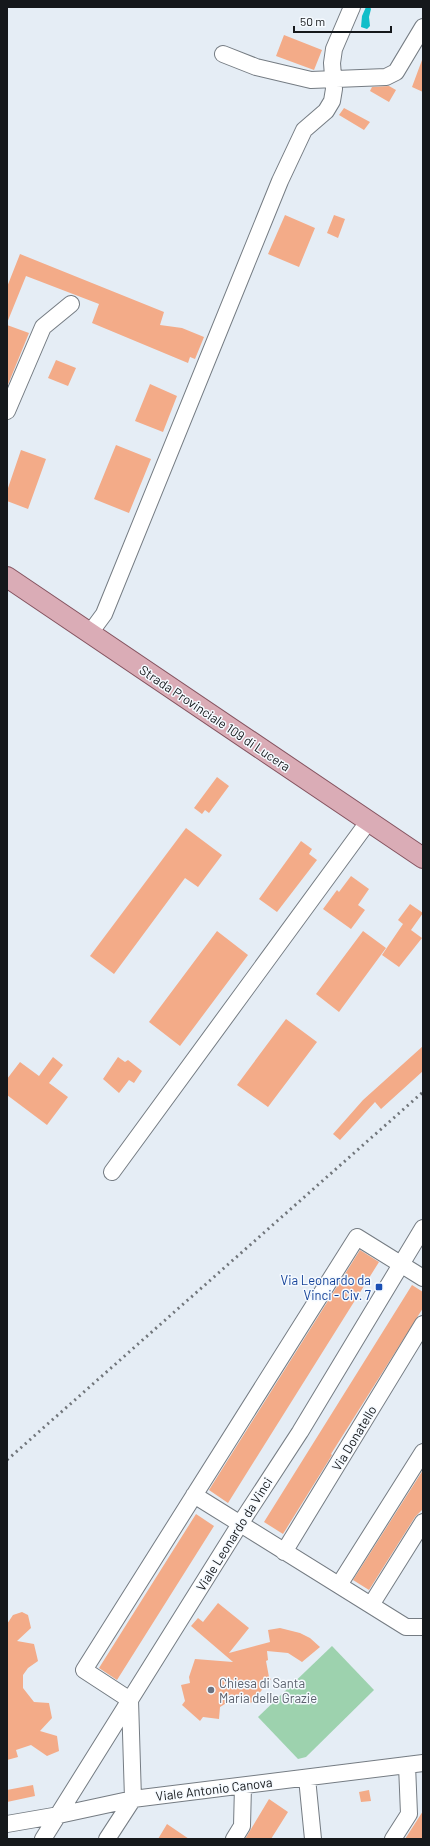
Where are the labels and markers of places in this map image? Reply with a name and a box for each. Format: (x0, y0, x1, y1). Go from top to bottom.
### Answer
place label: Via Leonardo da Vinci - Civ. 7 (281, 1272, 371, 1303)
marker: Via Leonardo da Vinci - Civ. 7 (374, 1282, 384, 1292)
place label: Chiesa di Santa Maria delle Grazie (219, 1675, 317, 1706)
marker: Chiesa di Santa Maria delle Grazie (206, 1685, 216, 1695)

